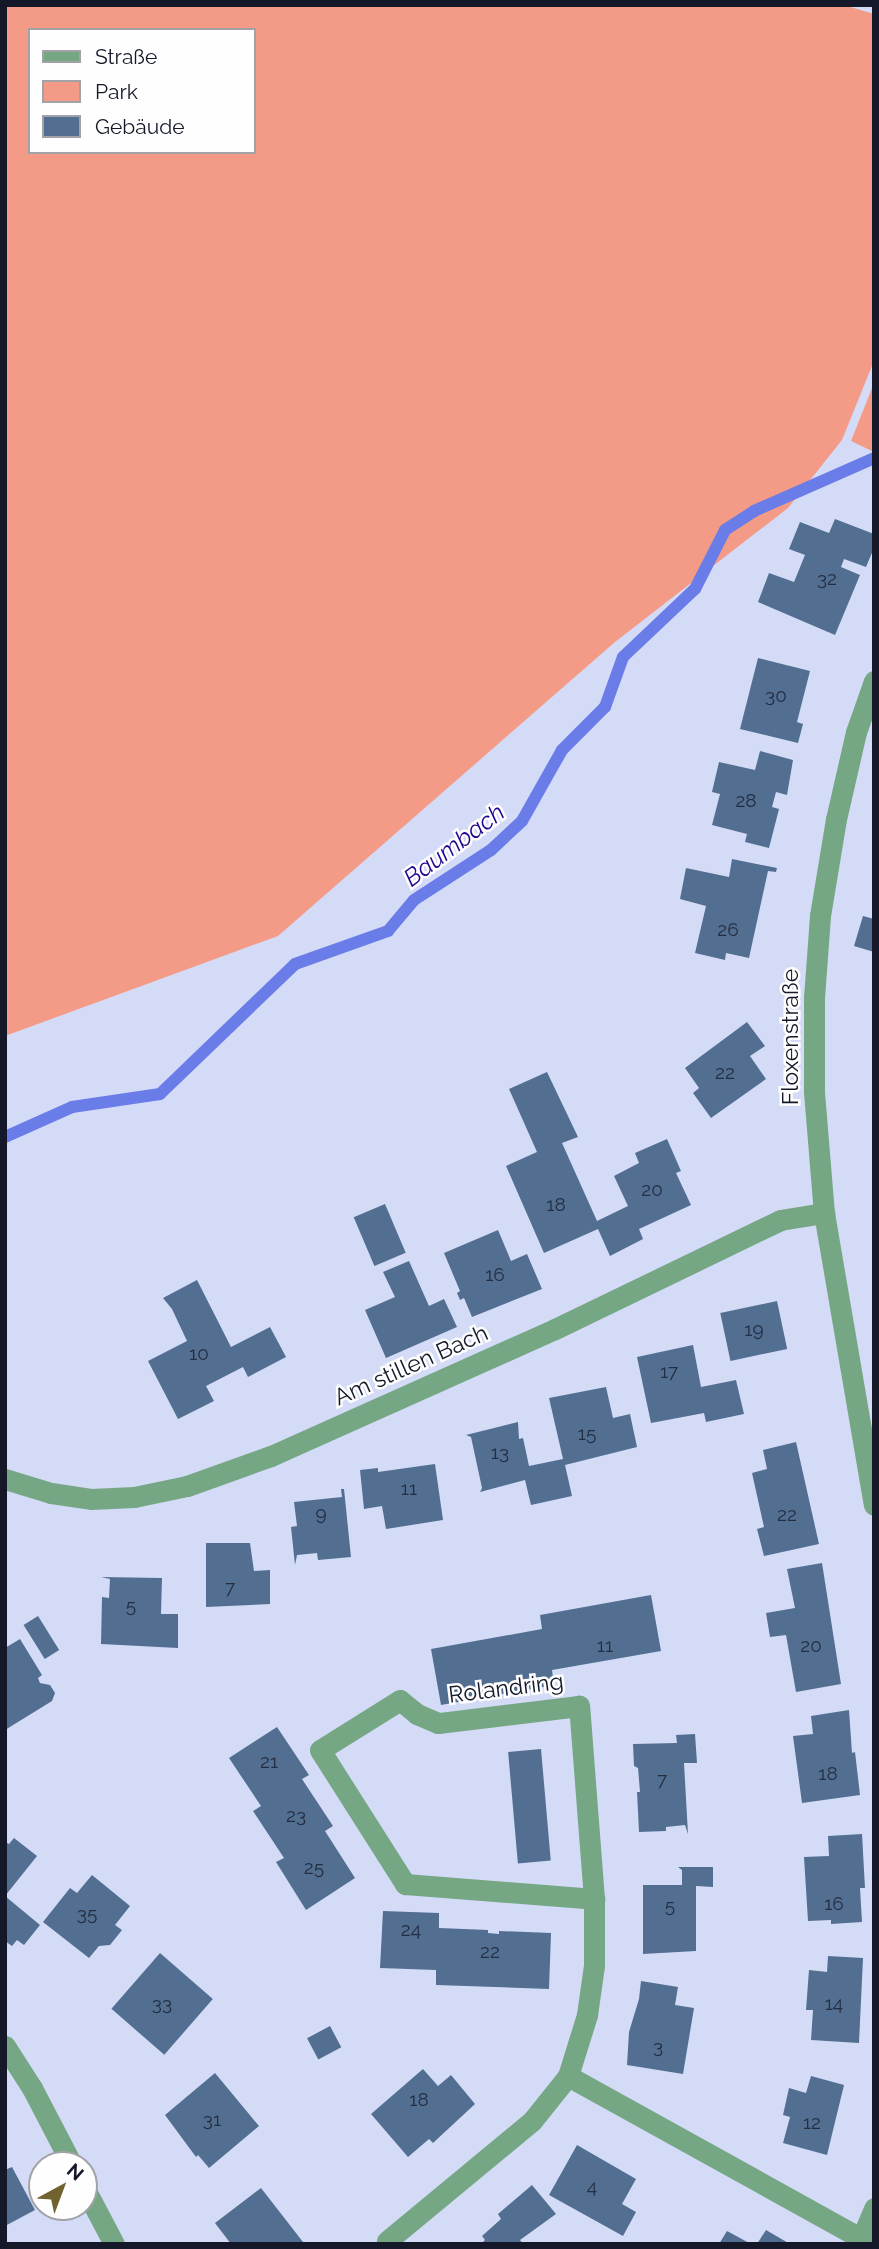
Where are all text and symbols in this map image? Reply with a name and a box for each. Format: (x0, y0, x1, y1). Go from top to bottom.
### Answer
legend (28, 28, 256, 154)
text: Straße (95, 44, 157, 69)
text: Park (95, 79, 138, 104)
text: Gebäude (95, 114, 185, 139)
house number: 32 (817, 568, 837, 590)
house number: 30 (765, 685, 787, 707)
house number: 28 (735, 790, 757, 812)
water label: Baumbach (398, 798, 510, 892)
house number: 26 (717, 919, 739, 941)
street label: Floxenstraße (776, 969, 804, 1105)
house number: 22 (715, 1062, 735, 1084)
house number: 20 (641, 1179, 663, 1201)
house number: 18 (546, 1194, 566, 1216)
house number: 16 (485, 1264, 505, 1286)
street label: Am stillen Bach (330, 1319, 492, 1411)
house number: 19 (744, 1319, 764, 1341)
house number: 10 (189, 1343, 209, 1365)
house number: 17 (660, 1361, 678, 1383)
house number: 15 (578, 1423, 596, 1445)
house number: 13 (491, 1442, 509, 1464)
house number: 11 (401, 1478, 417, 1500)
house number: 9 (315, 1503, 327, 1525)
house number: 22 (777, 1504, 797, 1526)
house number: 7 (225, 1577, 235, 1599)
house number: 5 (126, 1595, 136, 1617)
house number: 11 (597, 1635, 613, 1657)
house number: 20 (800, 1635, 822, 1657)
street label: Rolandring (447, 1667, 565, 1709)
house number: 21 (260, 1751, 278, 1773)
house number: 18 (818, 1763, 838, 1785)
house number: 7 (657, 1769, 667, 1791)
house number: 23 (286, 1805, 306, 1827)
house number: 25 (304, 1857, 324, 1879)
house number: 16 (824, 1893, 844, 1915)
house number: 5 (665, 1895, 675, 1917)
house number: 35 (77, 1903, 97, 1925)
house number: 24 (401, 1919, 421, 1941)
house number: 22 (480, 1941, 500, 1963)
house number: 33 (152, 1993, 172, 2015)
house number: 14 (825, 1993, 843, 2015)
house number: 3 (653, 2036, 663, 2058)
house number: 18 (409, 2089, 429, 2111)
house number: 31 (203, 2109, 221, 2131)
house number: 12 (803, 2112, 821, 2134)
north arrow (28, 2151, 98, 2221)
text: N (63, 2159, 88, 2185)
house number: 4 (587, 2176, 597, 2198)

